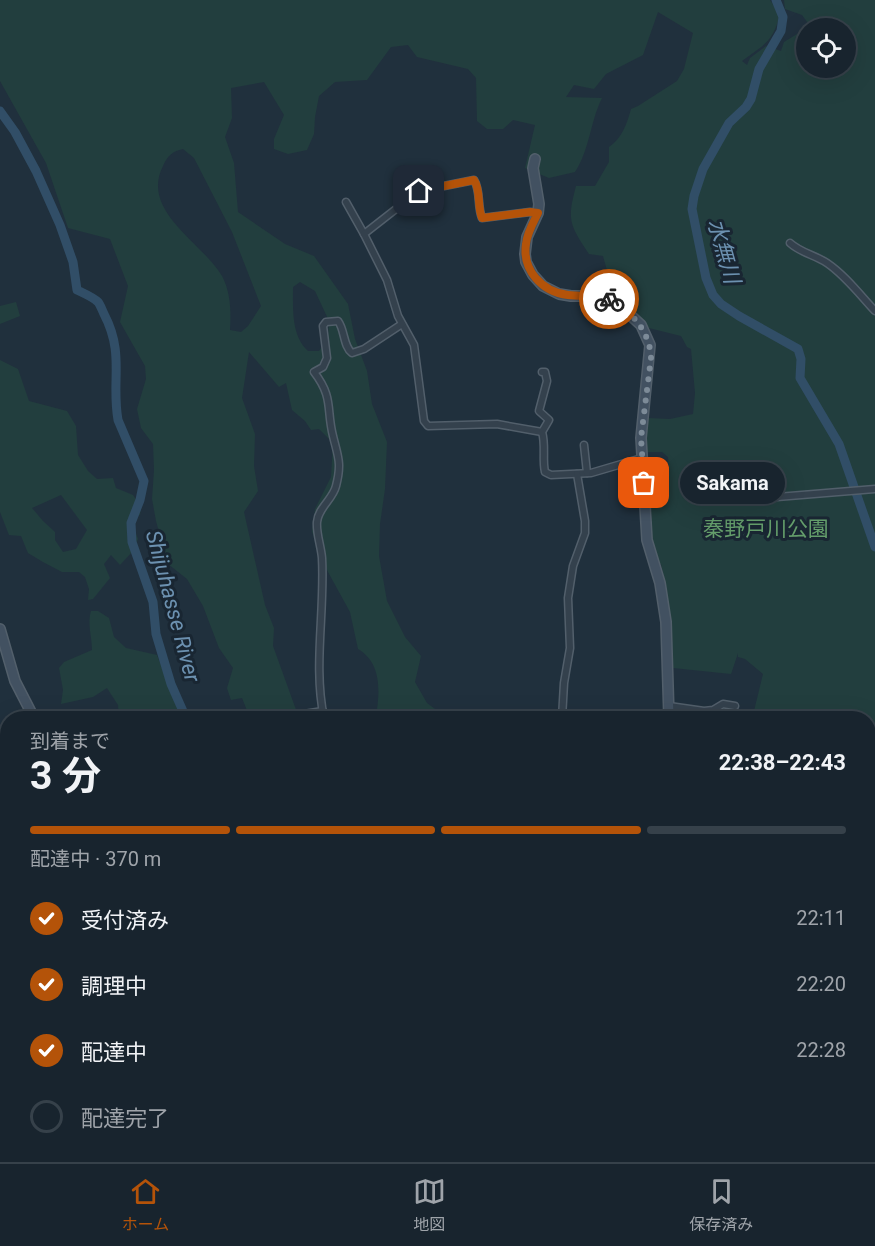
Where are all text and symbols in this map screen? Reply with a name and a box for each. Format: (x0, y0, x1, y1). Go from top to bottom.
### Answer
map controls (796, 18, 856, 78)
button: locate (796, 18, 856, 78)
pin (393, 165, 444, 216)
icon: home (402, 174, 435, 207)
water label: 水無川 (703, 216, 746, 288)
courier (579, 269, 639, 329)
icon: bike (593, 283, 626, 316)
pin (618, 457, 669, 508)
callout: Sakama (680, 462, 785, 504)
icon: bag (627, 466, 660, 499)
text: Sakama (696, 471, 769, 495)
park label: 秦野戸川公園 (703, 517, 829, 541)
water label: Shijuhasse River (141, 528, 205, 685)
text: 到着まで (30, 729, 110, 753)
text: 22:38–22:43 (719, 750, 846, 775)
text: 3 分 (30, 753, 101, 799)
text: 配達中 · 370 m (30, 847, 161, 871)
icon: check (30, 902, 63, 935)
text: 22:11 (796, 906, 846, 930)
text: 受付済み (81, 908, 169, 933)
icon: check (30, 968, 63, 1001)
text: 22:20 (796, 972, 846, 996)
text: 調理中 (81, 974, 147, 999)
icon: check (30, 1034, 63, 1067)
text: 22:28 (796, 1038, 846, 1062)
text: 配達中 (81, 1040, 147, 1065)
text: 配達完了 (81, 1106, 169, 1131)
tab: ホーム (122, 1175, 169, 1235)
tab: 地図 (413, 1175, 446, 1235)
tab: 保存済み (689, 1175, 753, 1235)

